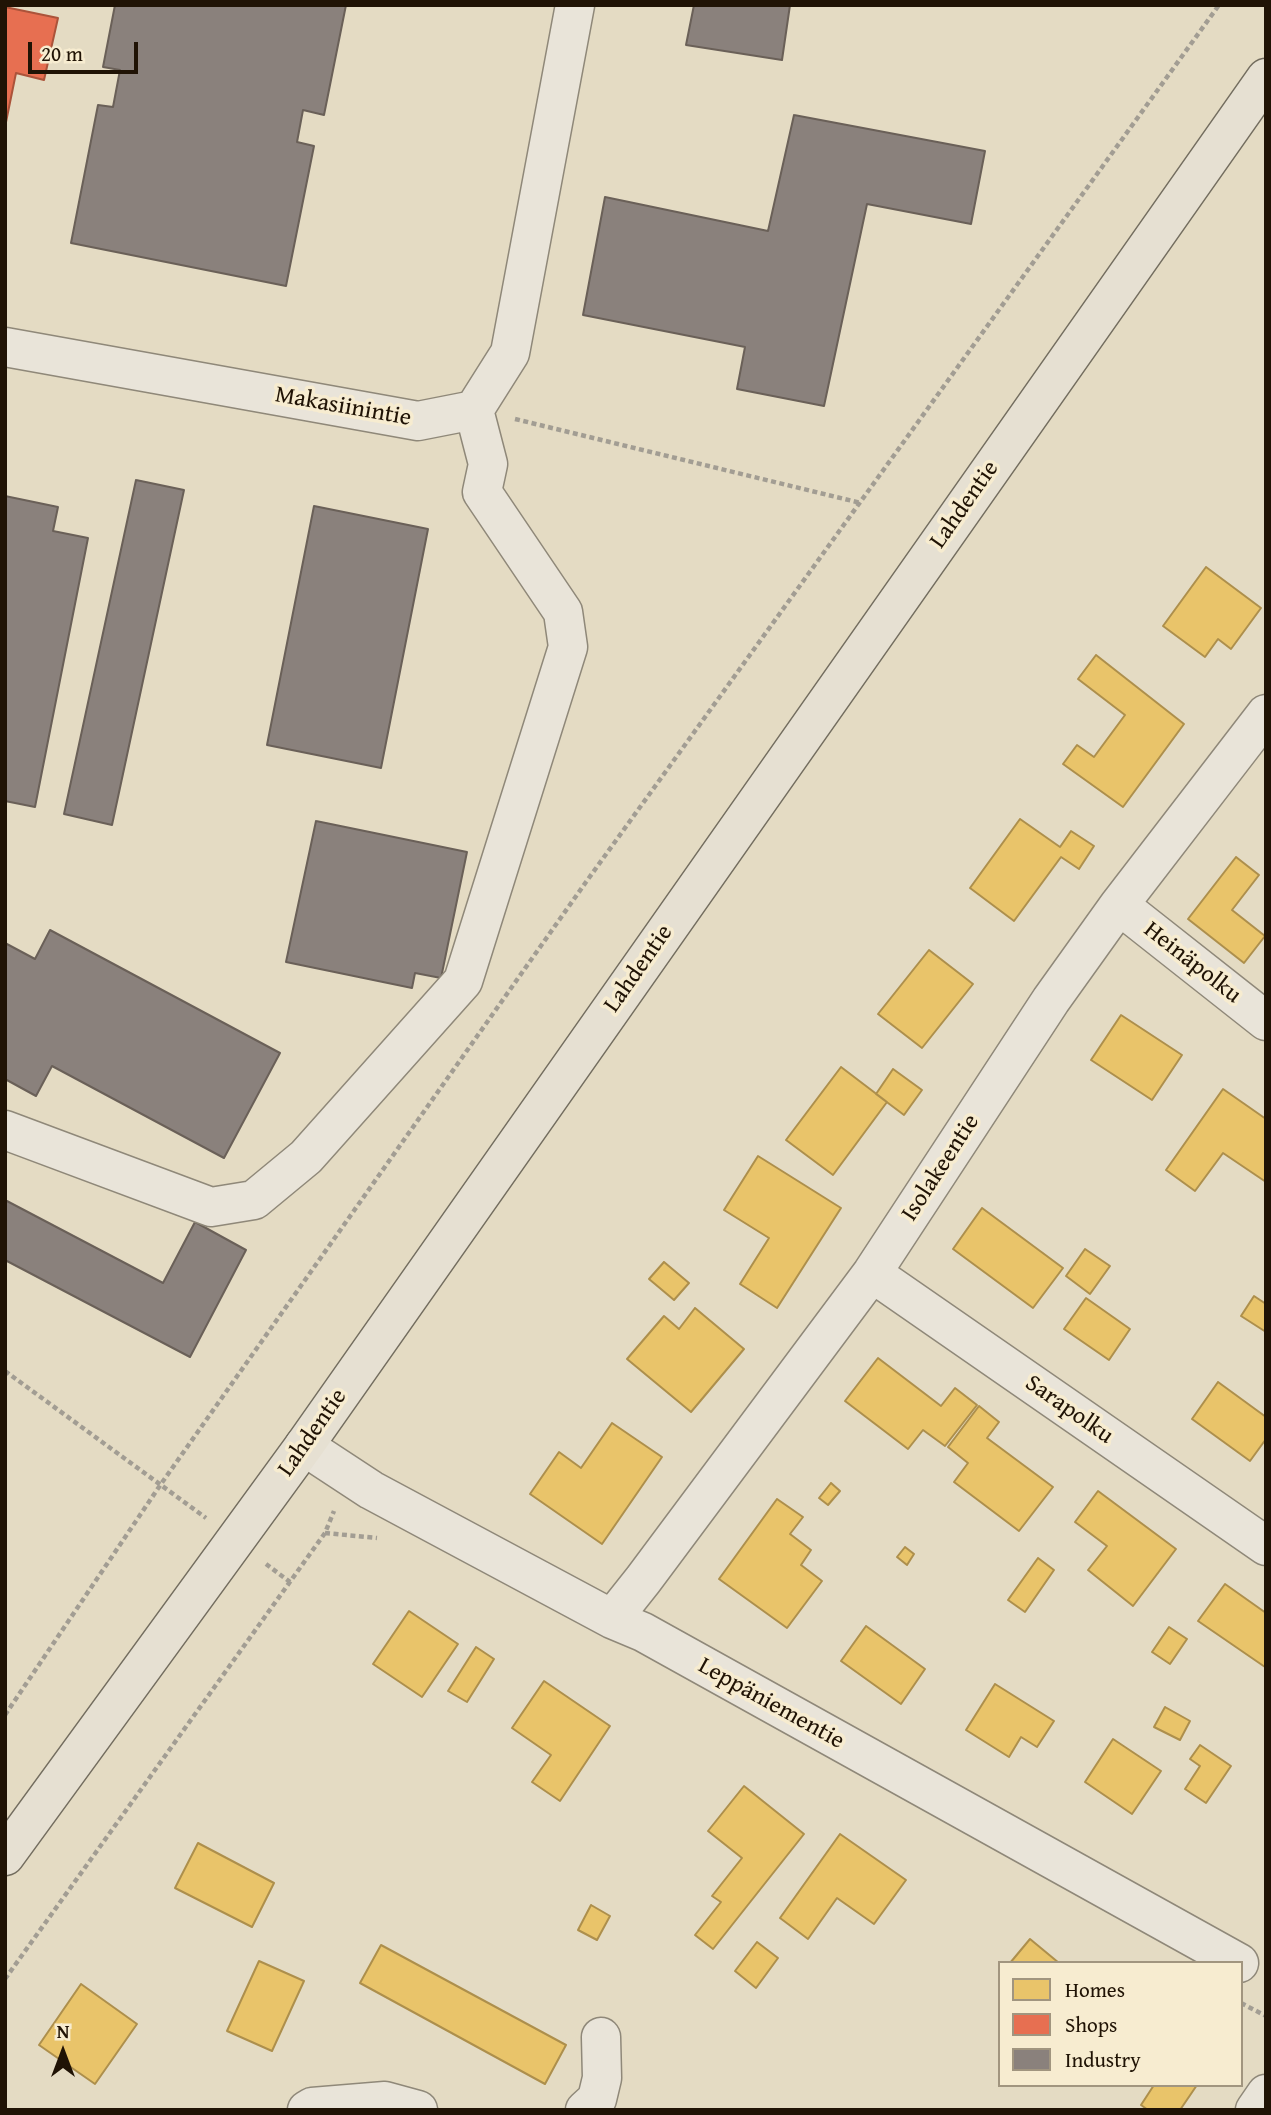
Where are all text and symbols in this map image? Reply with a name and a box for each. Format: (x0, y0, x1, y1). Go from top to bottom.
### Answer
scale bar (32, 28, 142, 72)
text: 20 m (41, 38, 83, 69)
street label: Makasiinintie (273, 381, 413, 433)
street label: Lahdentie (924, 456, 1006, 554)
street label: Heinäpolku (1137, 916, 1247, 1010)
street label: Lahdentie (598, 920, 680, 1018)
street label: Isolakeentie (896, 1109, 986, 1227)
street label: Sarapolku (1019, 1369, 1119, 1451)
street label: Lahdentie (272, 1384, 354, 1482)
street label: Leppäniementie (693, 1652, 849, 1756)
legend (998, 1961, 1243, 2087)
text: Homes (1065, 1974, 1125, 2005)
text: Shops (1065, 2009, 1117, 2040)
north arrow (28, 2017, 98, 2087)
text: N (57, 2017, 69, 2045)
text: Industry (1065, 2044, 1141, 2075)

